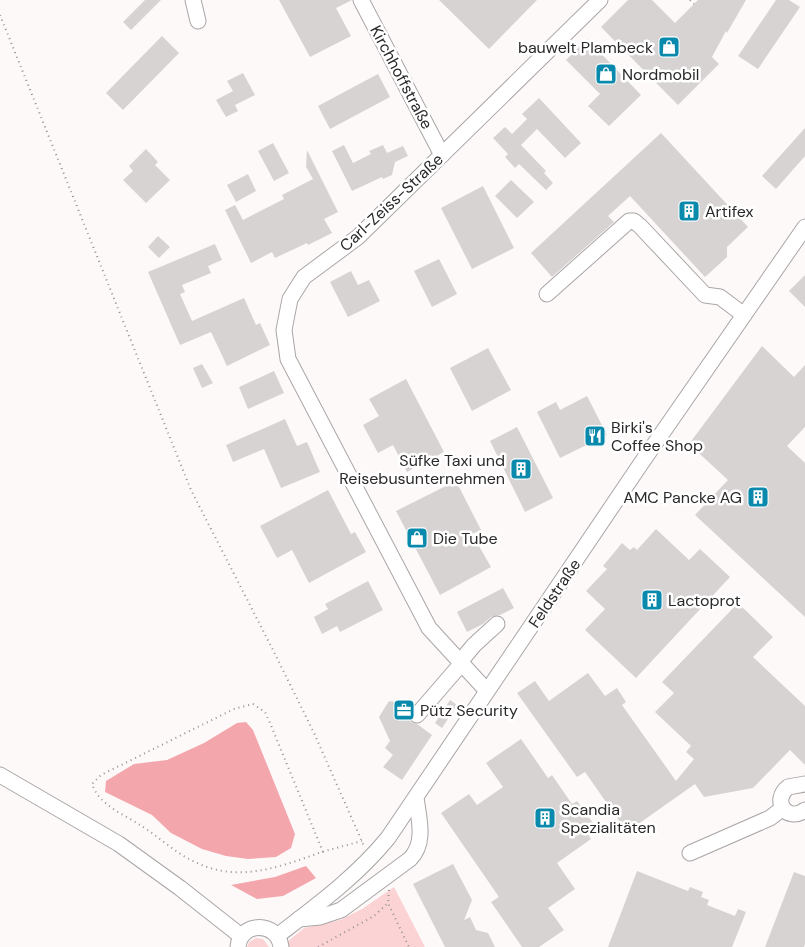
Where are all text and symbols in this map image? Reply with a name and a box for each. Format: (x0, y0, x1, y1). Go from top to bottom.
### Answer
street label: Kirchhoffstraße (365, 22, 438, 133)
shop icon: bauwelt Plambeck (657, 35, 681, 59)
place label: bauwelt Plambeck (518, 37, 653, 58)
shop icon: Nordmobil (594, 62, 618, 86)
place label: Nordmobil (622, 64, 699, 85)
street label: Carl-Zeiss-Straße (335, 149, 448, 256)
building icon: Artifex (677, 199, 701, 223)
place label: Artifex (705, 201, 753, 222)
place label: Birki's Coffee Shop (611, 417, 703, 456)
restaurant icon: Birki's Coffee Shop (583, 424, 607, 448)
place label: Süfke Taxi und Reisebusunternehmen (339, 450, 505, 489)
building icon: Süfke Taxi und Reisebusunternehmen (509, 457, 533, 481)
building icon: AMC Pancke AG (746, 485, 770, 509)
place label: AMC Pancke AG (623, 487, 742, 508)
shop icon: Die Tube (405, 526, 429, 550)
place label: Die Tube (433, 528, 498, 549)
street label: Feldstraße (524, 555, 585, 632)
building icon: Lactoprot (640, 588, 664, 612)
place label: Lactoprot (668, 590, 741, 611)
office icon: Pütz Security (392, 698, 416, 722)
place label: Pütz Security (420, 700, 518, 721)
place label: Scandia Spezialitäten (561, 799, 656, 838)
building icon: Scandia Spezialitäten (533, 806, 557, 830)

